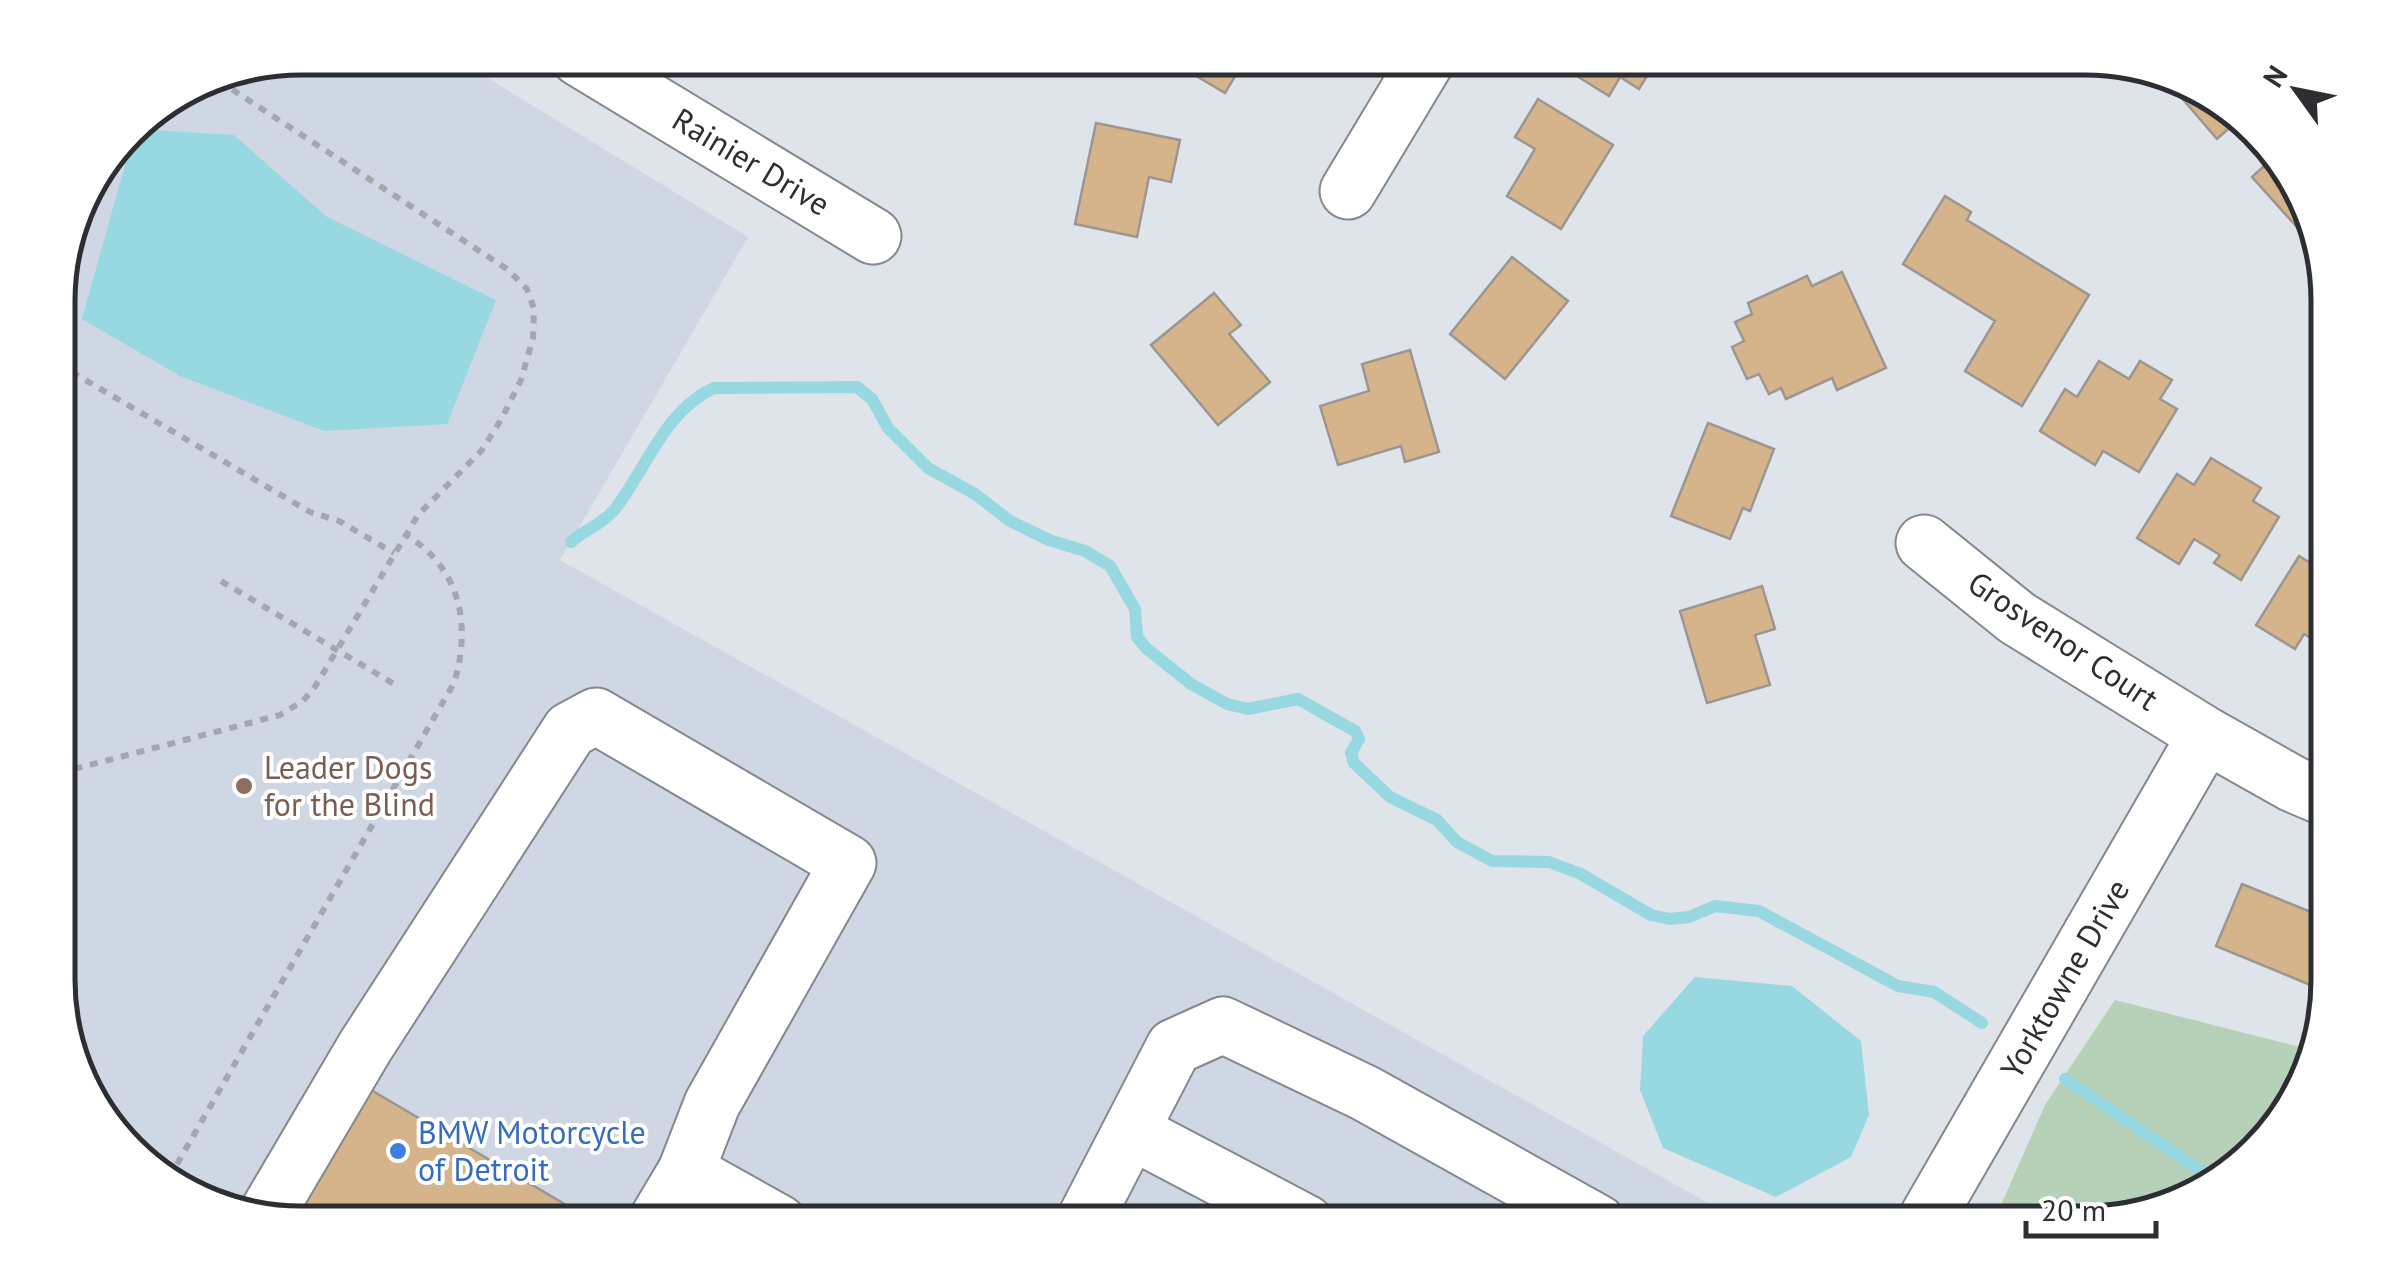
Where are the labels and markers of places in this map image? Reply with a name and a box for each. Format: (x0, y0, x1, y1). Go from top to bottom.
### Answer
place label: Leader Dogs for the Blind (264, 746, 435, 825)
marker: Leader Dogs for the Blind (233, 775, 255, 797)
place label: BMW Motorcycle of Detroit (418, 1111, 646, 1190)
marker: BMW Motorcycle of Detroit (387, 1140, 409, 1162)

